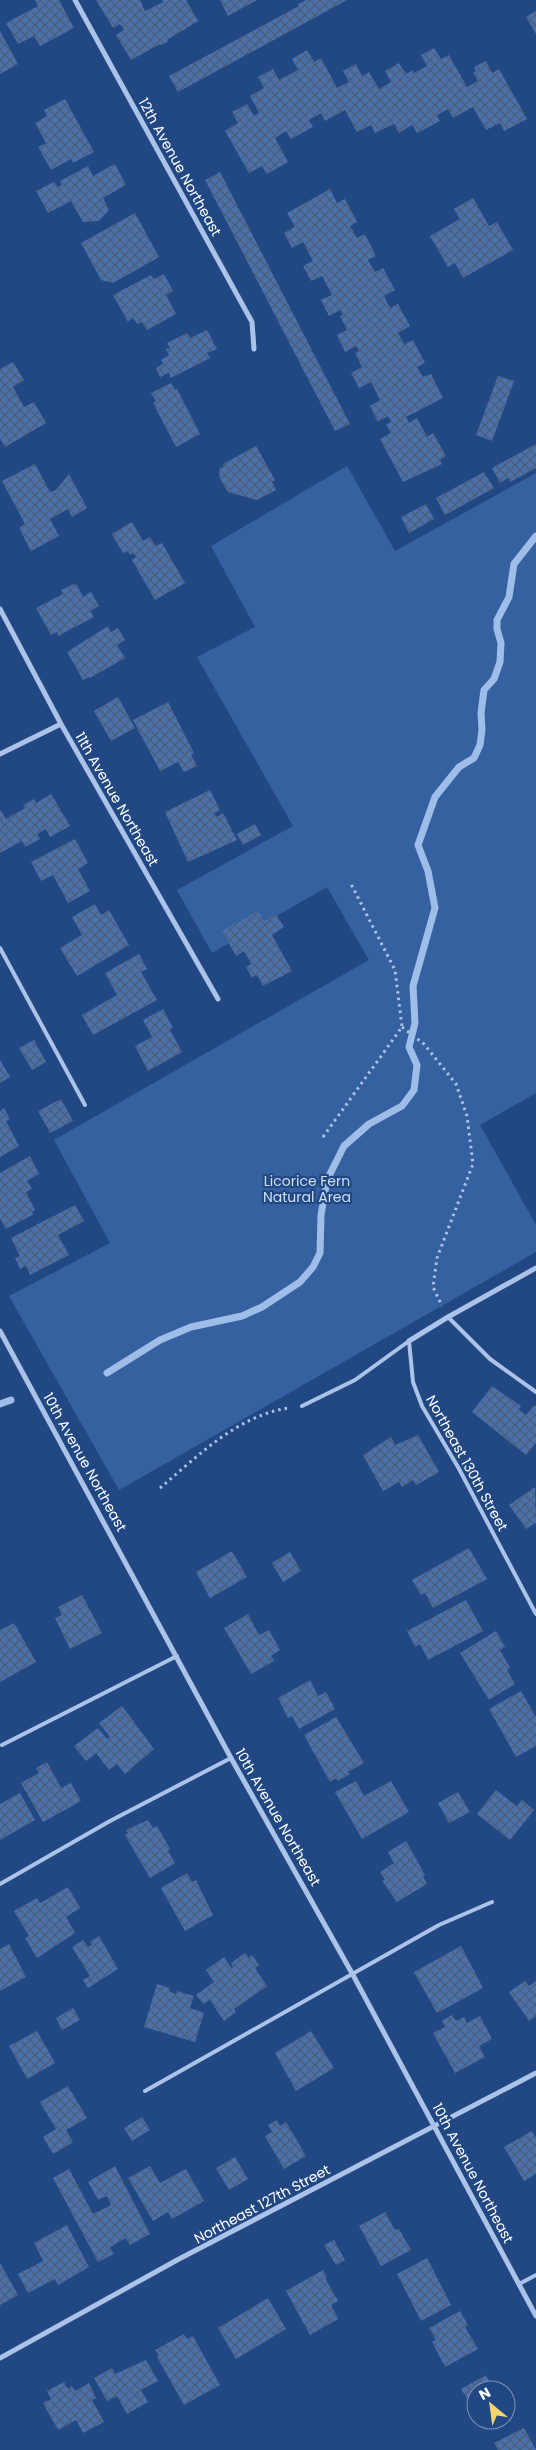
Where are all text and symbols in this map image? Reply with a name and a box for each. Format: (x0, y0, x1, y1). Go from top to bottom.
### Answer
street label: 12th Avenue Northeast (134, 94, 226, 240)
street label: 11th Avenue Northeast (70, 728, 164, 870)
park label: Licorice Fern Natural Area (263, 1171, 351, 1207)
street label: 10th Avenue Northeast (38, 1389, 132, 1535)
street label: Northeast 130th Street (421, 1391, 513, 1535)
street label: 10th Avenue Northeast (230, 1744, 326, 1890)
street label: 10th Avenue Northeast (428, 2099, 518, 2247)
street label: Northeast 127th Street (190, 2160, 334, 2248)
north arrow (466, 2380, 516, 2430)
text: N (475, 2382, 494, 2405)

